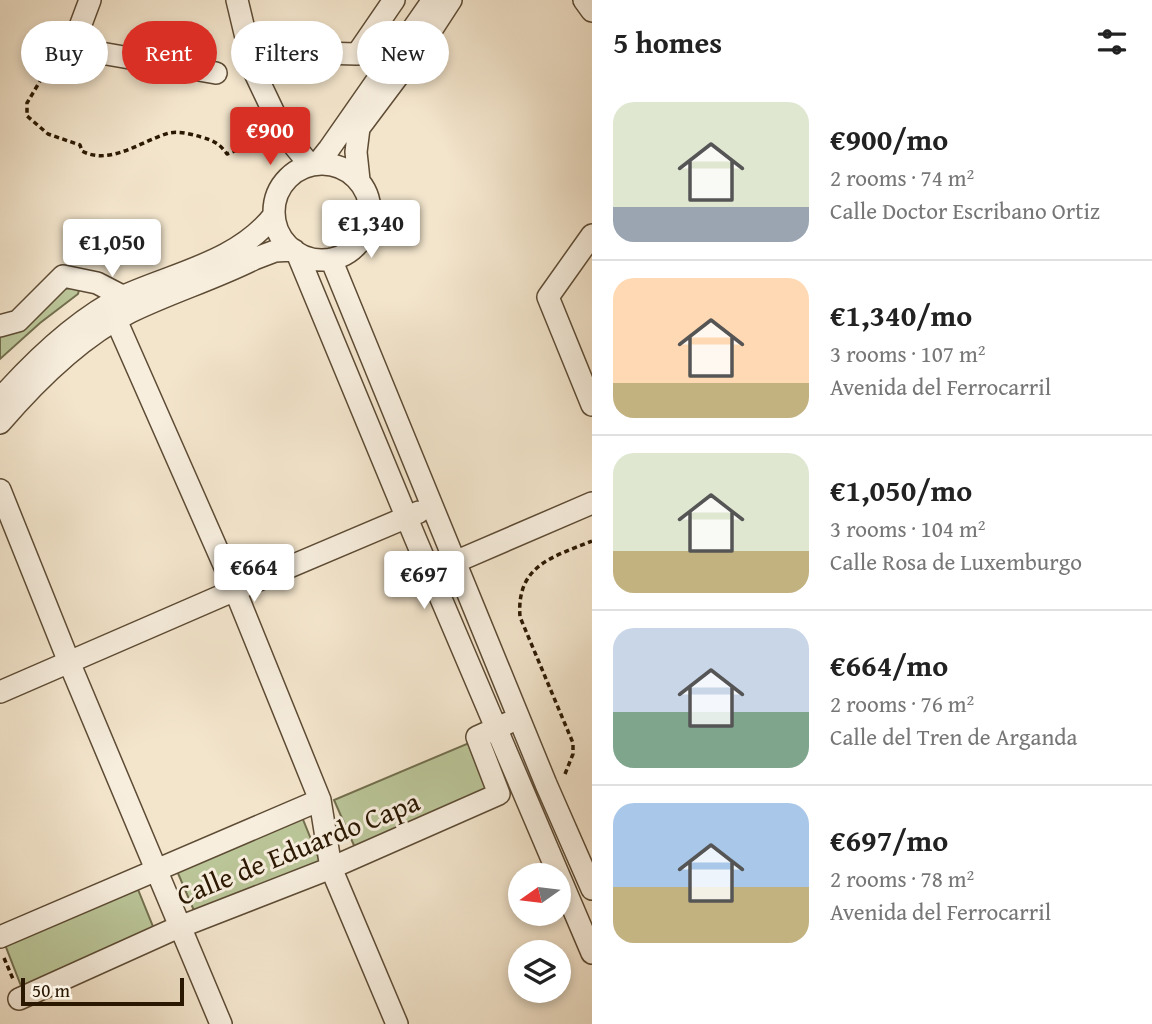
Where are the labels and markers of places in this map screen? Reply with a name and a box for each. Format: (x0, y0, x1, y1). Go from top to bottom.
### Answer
pin: €900 (229, 108, 311, 167)
pin: €1,340 (314, 201, 428, 260)
pin: €1,050 (55, 219, 169, 279)
pin: €664 (213, 544, 295, 604)
pin: €697 (383, 552, 465, 611)

